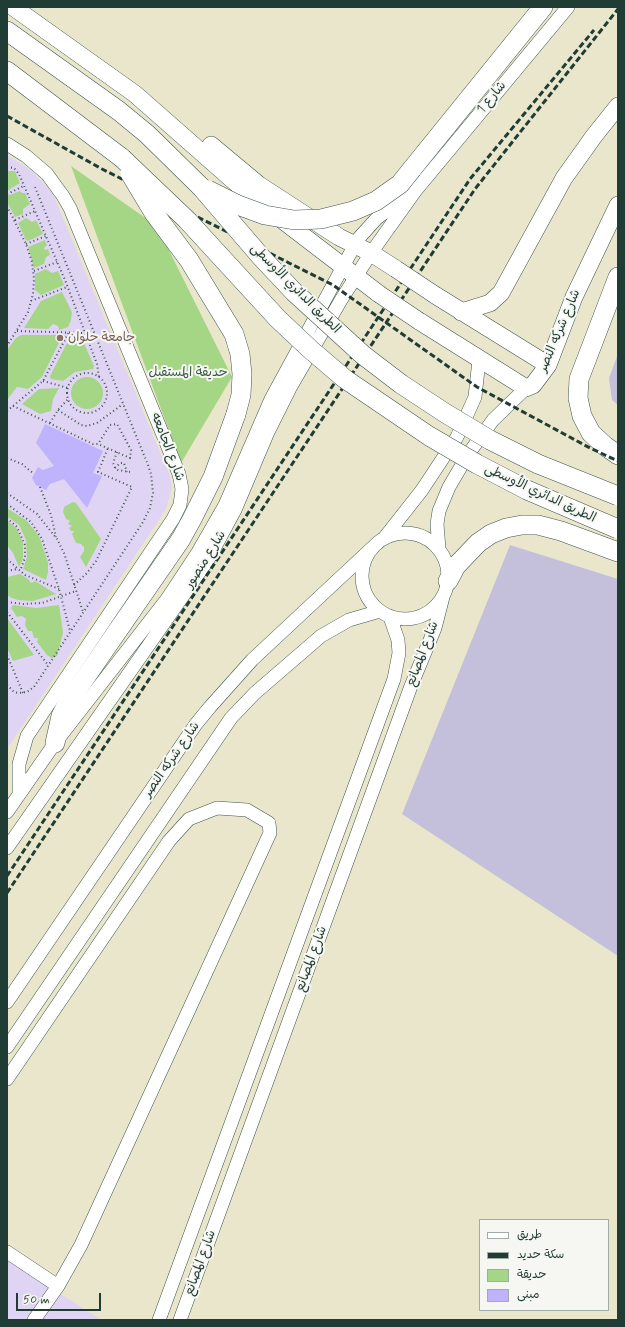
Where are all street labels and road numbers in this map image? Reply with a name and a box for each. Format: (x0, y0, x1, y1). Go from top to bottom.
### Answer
street label: شارع 1 (474, 79, 510, 117)
street label: الطريق الدائري الأوسطى (247, 241, 343, 337)
street label: شارع شركه النصر (536, 287, 584, 375)
street label: شارع الجامعه (147, 411, 187, 483)
street label: الطريق الدائري الأوسطى (482, 461, 598, 527)
street label: شارع منصور (182, 528, 230, 592)
street label: شارع المصانع (403, 619, 443, 689)
street label: شارع شركه النصر (140, 719, 204, 801)
street label: شارع المصانع (293, 924, 331, 994)
street label: شارع المصانع (182, 1228, 220, 1298)

